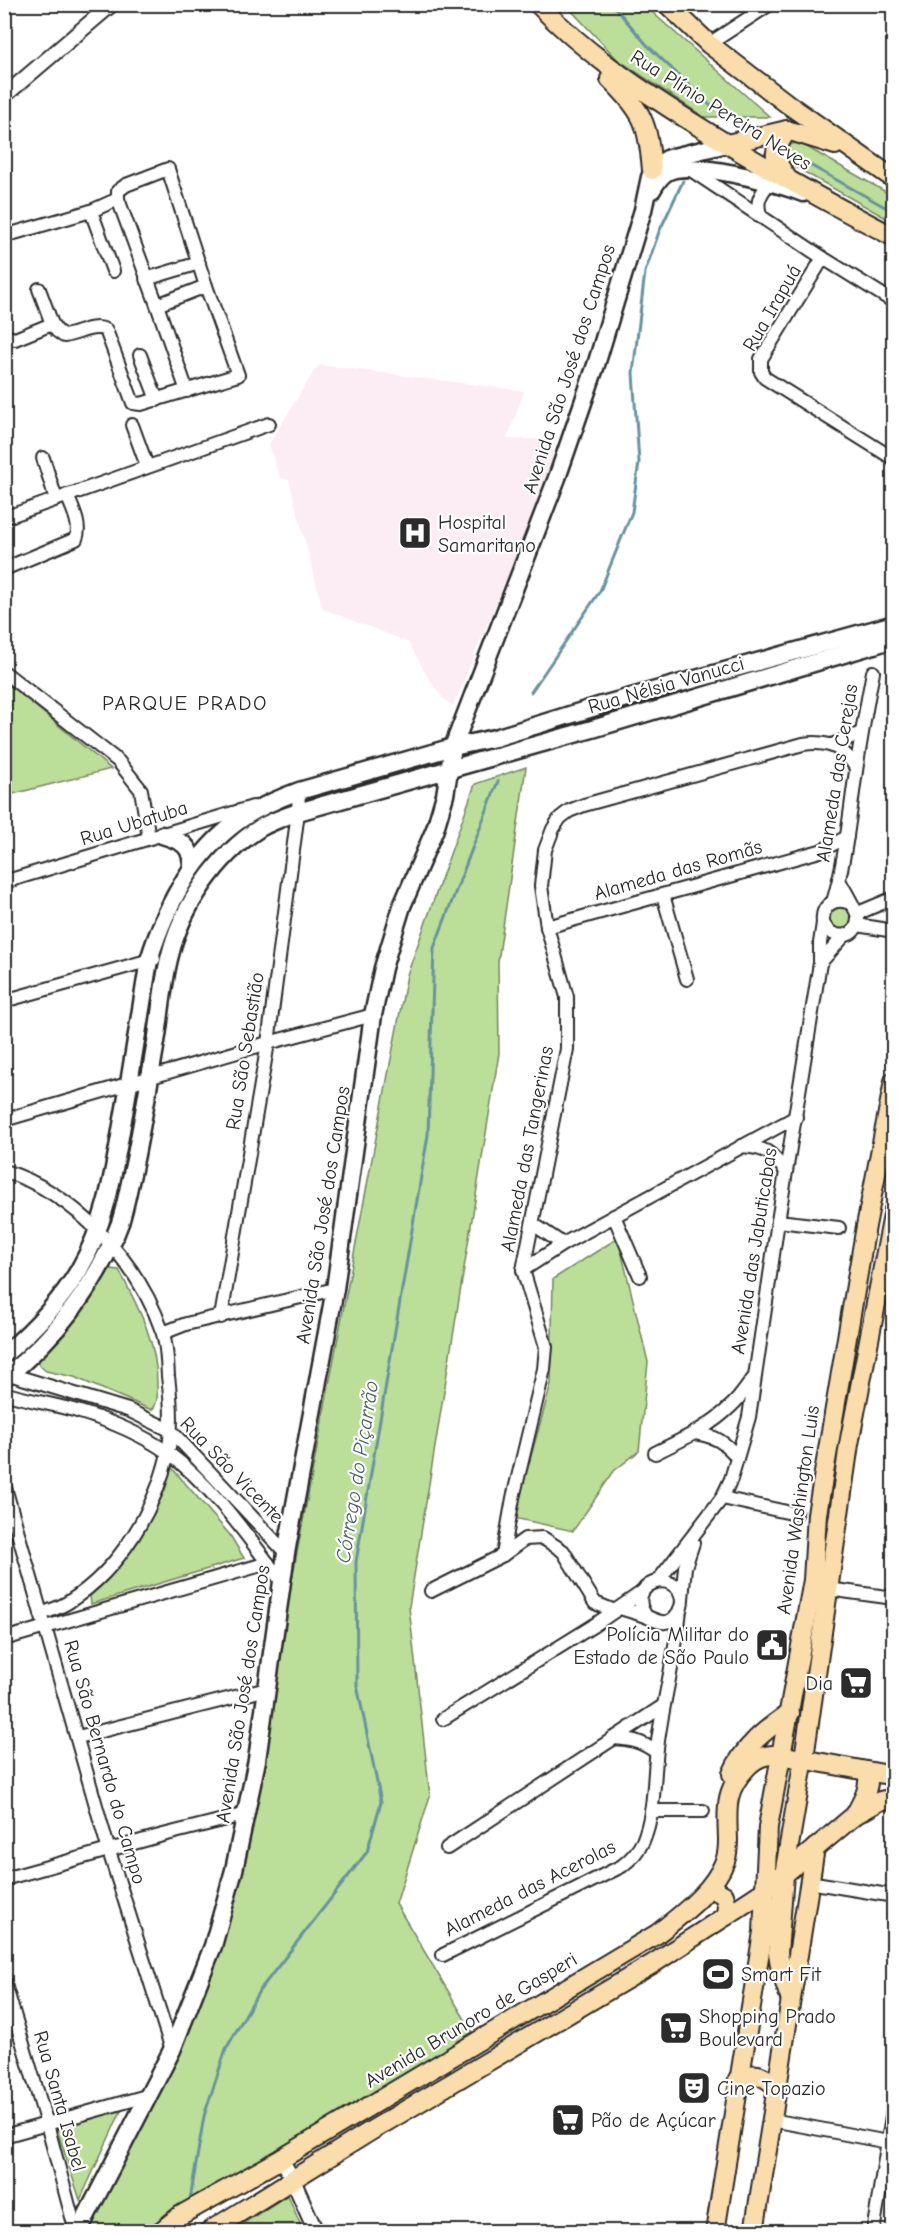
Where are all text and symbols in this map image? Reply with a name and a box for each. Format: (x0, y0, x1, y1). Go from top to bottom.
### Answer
street label: Rua Plínio Pereira Neves (626, 45, 816, 175)
street label: Avenida São José dos Campos (518, 242, 620, 496)
street label: Rua Irapuá (738, 261, 806, 355)
place label: Hospital Samaritano (438, 511, 536, 557)
hospital icon: Hospital Samaritano (397, 515, 433, 551)
street label: Rua Nélsia Vanucci (585, 652, 747, 718)
street label: Alameda das Cerejas (812, 682, 862, 864)
district label: PARQUE PRADO (102, 691, 268, 715)
street label: Rua Ubatuba (78, 796, 190, 850)
street label: Alameda das Romãs (591, 835, 765, 905)
street label: Rua São Sebastião (221, 971, 269, 1131)
street label: Alameda das Tangerinas (496, 1044, 558, 1254)
street label: Avenida São José dos Campos (291, 1085, 355, 1345)
street label: Avenida das Jabuticabas (726, 1146, 782, 1356)
water label: Córrego do Piçarrão (331, 1379, 383, 1565)
street label: Avenida Washington Luis (772, 1404, 824, 1616)
street label: Rua São Vicente (175, 1412, 289, 1528)
street label: Avenida São José dos Campos (211, 1564, 275, 1824)
place label: Polícia Militar do Estado de São Paulo (574, 1623, 749, 1669)
public building icon: Polícia Militar do Estado de São Paulo (754, 1627, 790, 1663)
street label: Rua São Bernardo do Campo (59, 1637, 151, 1887)
supermarket icon: Dia (838, 1665, 874, 1701)
place label: Dia (806, 1672, 833, 1695)
street label: Alameda das Acerolas (441, 1835, 619, 1941)
street label: Avenida Brunoro de Gasperi (361, 1948, 581, 2092)
sports icon: Smart Fit (700, 1956, 736, 1992)
place label: Smart Fit (741, 1963, 822, 1986)
place label: Shopping Prado Boulevard (699, 2005, 836, 2051)
supermarket icon: Shopping Prado Boulevard (658, 2010, 694, 2046)
street label: Rua Santa Isabel (29, 2028, 91, 2174)
theatre icon: Cine Topazio (676, 2070, 712, 2106)
place label: Cine Topazio (717, 2077, 825, 2100)
supermarket icon: Pão de Açúcar (550, 2102, 586, 2138)
place label: Pão de Açúcar (591, 2109, 716, 2132)

